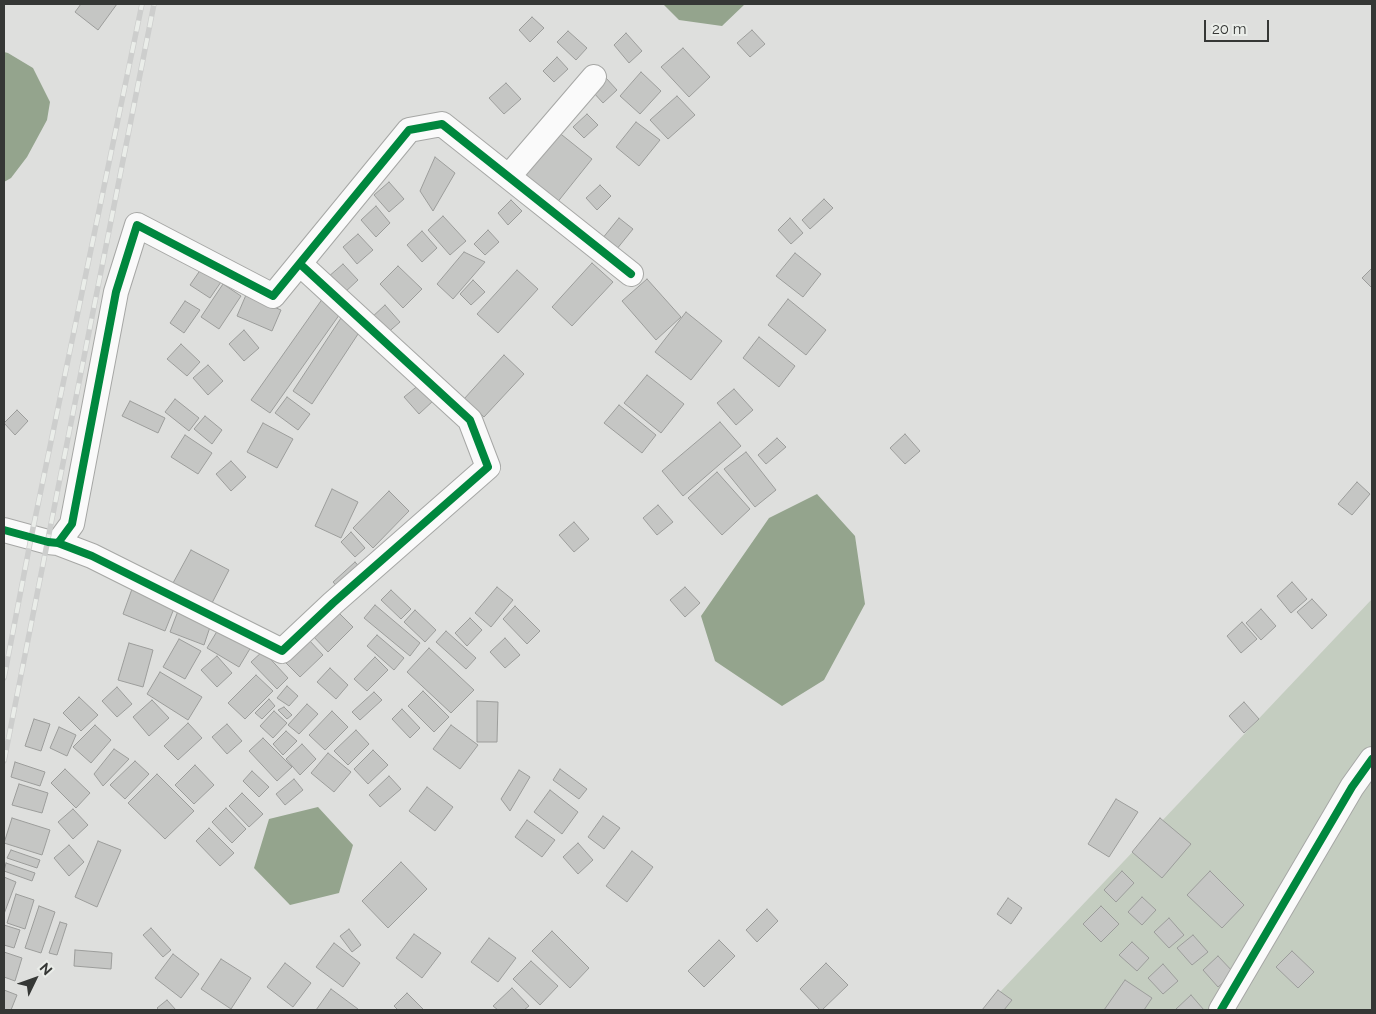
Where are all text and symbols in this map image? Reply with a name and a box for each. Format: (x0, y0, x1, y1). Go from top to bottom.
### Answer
scale bar (1206, 10, 1271, 42)
text: 20 m (1212, 20, 1247, 38)
north arrow (10, 954, 60, 1004)
text: N (37, 960, 56, 978)

